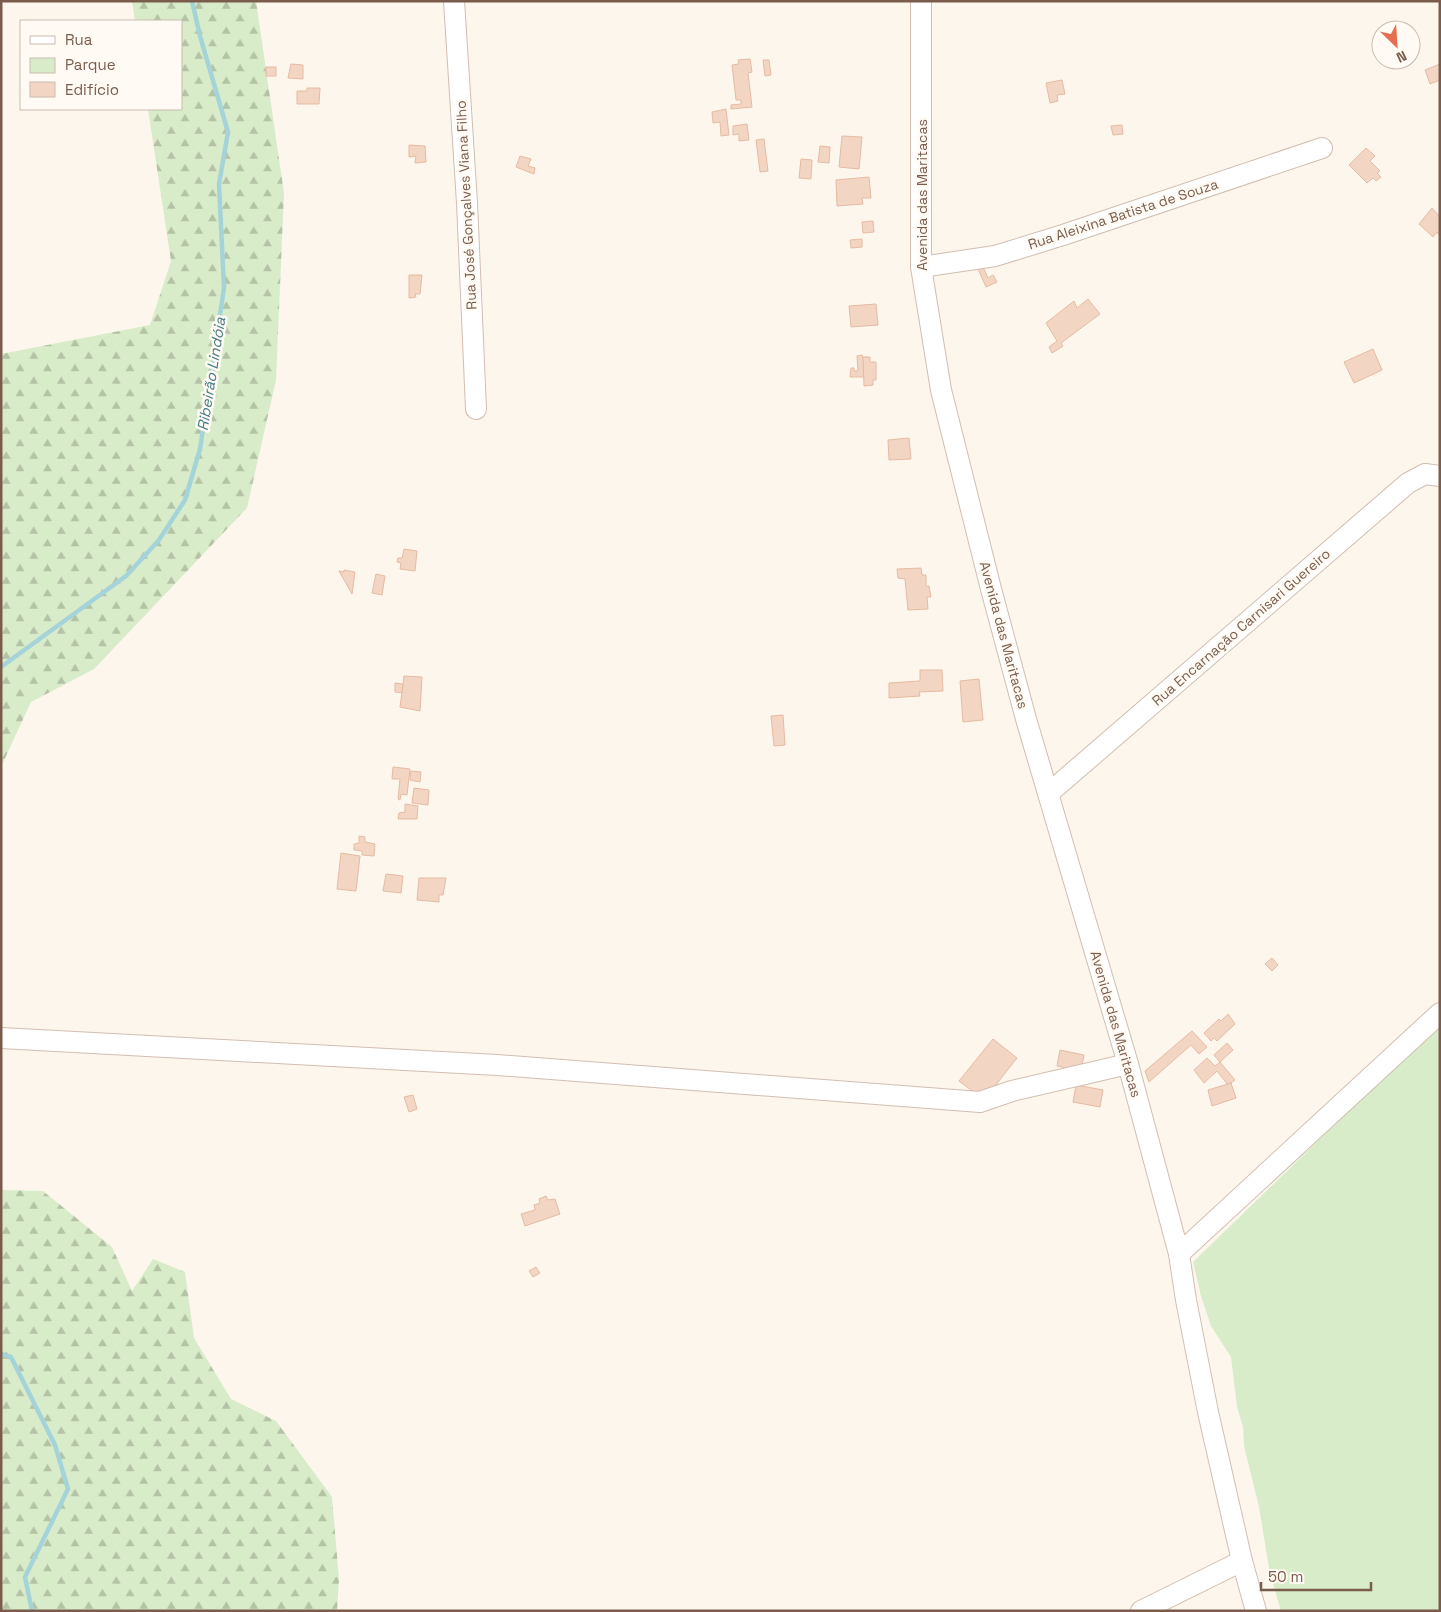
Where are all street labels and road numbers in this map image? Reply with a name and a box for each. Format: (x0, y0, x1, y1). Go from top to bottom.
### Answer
street label: Rua José Gonçalves Viana Filho (452, 100, 480, 310)
street label: Avenida das Maritacas (913, 119, 931, 271)
street label: Rua Aleixina Batista de Souza (1026, 175, 1220, 253)
street label: Rua Encarnação Carnisari Guereiro (1148, 545, 1334, 709)
street label: Avenida das Maritacas (976, 559, 1032, 711)
street label: Avenida das Maritacas (1086, 949, 1146, 1099)

